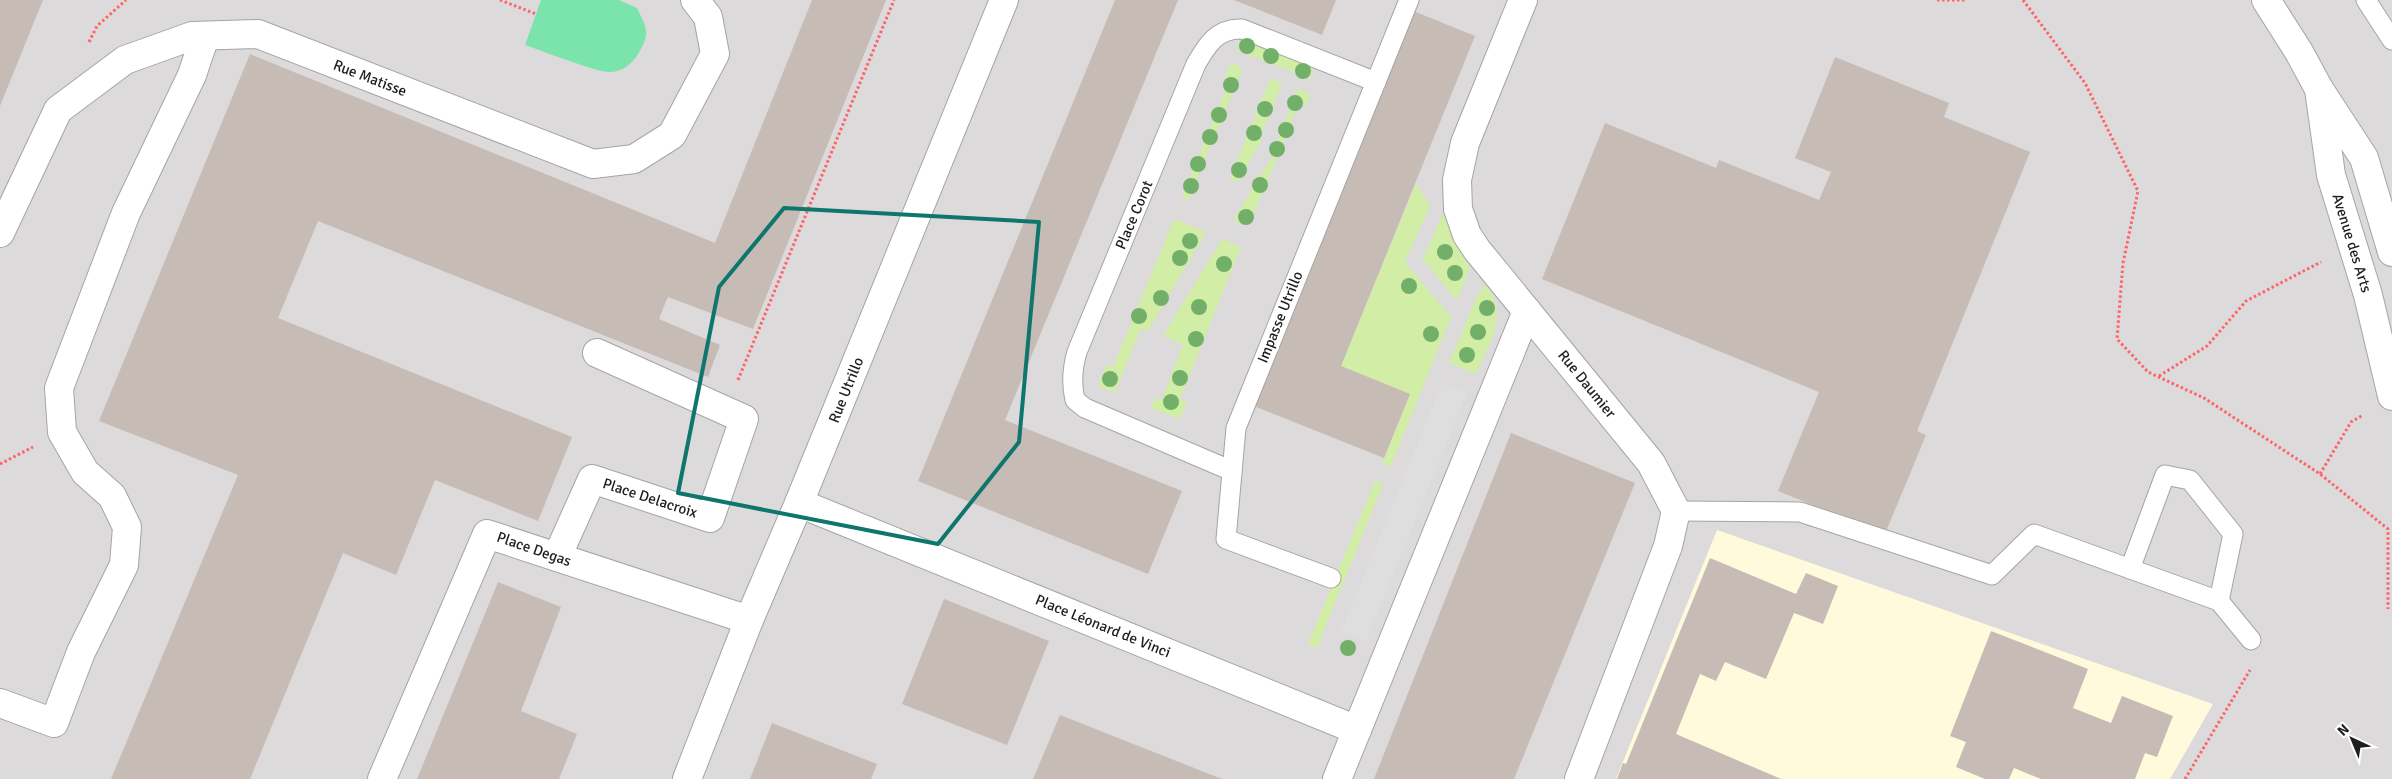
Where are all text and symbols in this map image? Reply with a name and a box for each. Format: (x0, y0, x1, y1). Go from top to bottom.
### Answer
street label: Rue Matisse (331, 56, 409, 100)
street label: Place Corot (1111, 178, 1157, 252)
street label: Avenue des Arts (2328, 191, 2376, 295)
street label: Impasse Utrillo (1253, 268, 1307, 365)
street label: Rue Daumier (1554, 346, 1620, 422)
street label: Rue Utrillo (825, 354, 867, 425)
street label: Place Delacroix (600, 474, 700, 522)
street label: Place Degas (494, 528, 574, 570)
street label: Place Léonard de Vinci (1033, 591, 1173, 661)
north arrow (2327, 714, 2377, 764)
text: N (2334, 721, 2353, 740)

